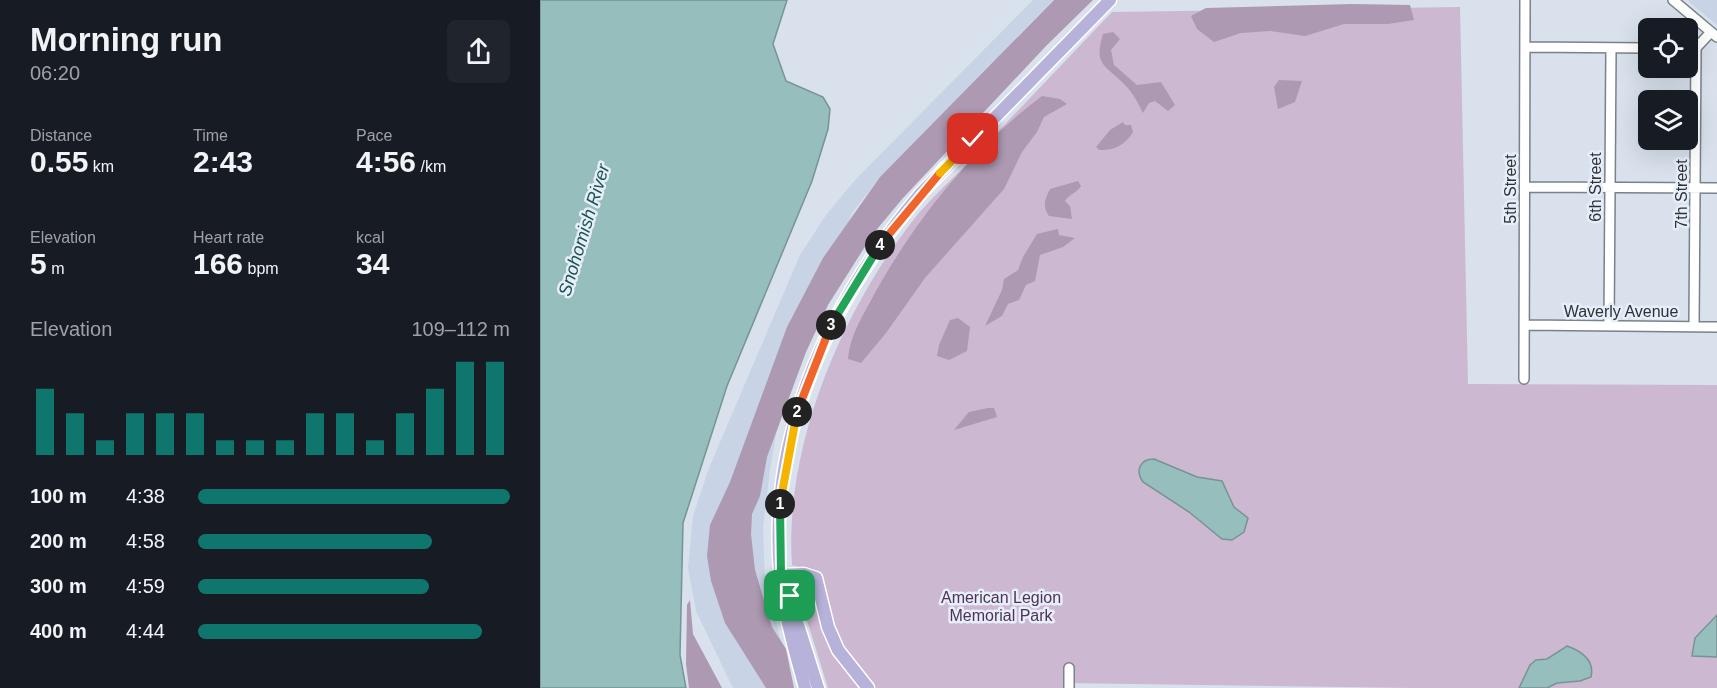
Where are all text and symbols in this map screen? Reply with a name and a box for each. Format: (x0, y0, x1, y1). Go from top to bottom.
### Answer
map controls (1638, 18, 1698, 150)
button: locate (1638, 18, 1698, 78)
button: share (447, 20, 510, 83)
text: Morning run (30, 21, 222, 58)
text: 06:20 (30, 62, 80, 84)
button: layers (1638, 90, 1698, 150)
pin (947, 113, 998, 164)
icon: check (956, 122, 989, 155)
text: Distance (30, 127, 92, 144)
text: Time (193, 127, 228, 144)
text: Pace (356, 127, 392, 144)
text: 0.55 (30, 145, 88, 178)
text: 2:43 (193, 145, 253, 178)
text: 4:56 (356, 145, 416, 178)
street label: 6th Street (1587, 152, 1604, 222)
street label: 5th Street (1502, 154, 1519, 224)
text: km (88, 158, 114, 175)
text: /km (416, 158, 446, 175)
street label: 7th Street (1673, 159, 1690, 229)
water label: Snohomish River (554, 161, 614, 298)
text: Elevation (30, 229, 96, 246)
text: Heart rate (193, 229, 264, 246)
text: kcal (356, 229, 384, 246)
pin: 4 (865, 230, 895, 260)
text: 4 (876, 236, 884, 253)
text: 5 (30, 247, 47, 280)
text: 166 (193, 247, 243, 280)
text: 34 (356, 247, 389, 280)
text: m (47, 260, 64, 277)
text: bpm (243, 260, 279, 277)
street label: Waverly Avenue (1564, 303, 1678, 320)
pin: 3 (816, 310, 846, 340)
text: 3 (827, 316, 835, 333)
text: Elevation (30, 318, 112, 340)
text: 109–112 m (411, 318, 510, 340)
pin: 2 (782, 397, 812, 427)
text: 2 (793, 403, 801, 420)
text: 100 m (30, 485, 87, 507)
text: 4:38 (126, 485, 165, 507)
pin: 1 (765, 489, 795, 519)
text: 1 (776, 495, 784, 512)
text: 200 m (30, 530, 87, 552)
text: 4:58 (126, 530, 165, 552)
pin (764, 570, 815, 621)
text: 300 m (30, 575, 87, 597)
text: 4:59 (126, 575, 165, 597)
icon: arrive (773, 579, 806, 612)
park label: American Legion Memorial Park (941, 589, 1061, 624)
text: 400 m (30, 620, 87, 642)
text: 4:44 (126, 620, 165, 642)

